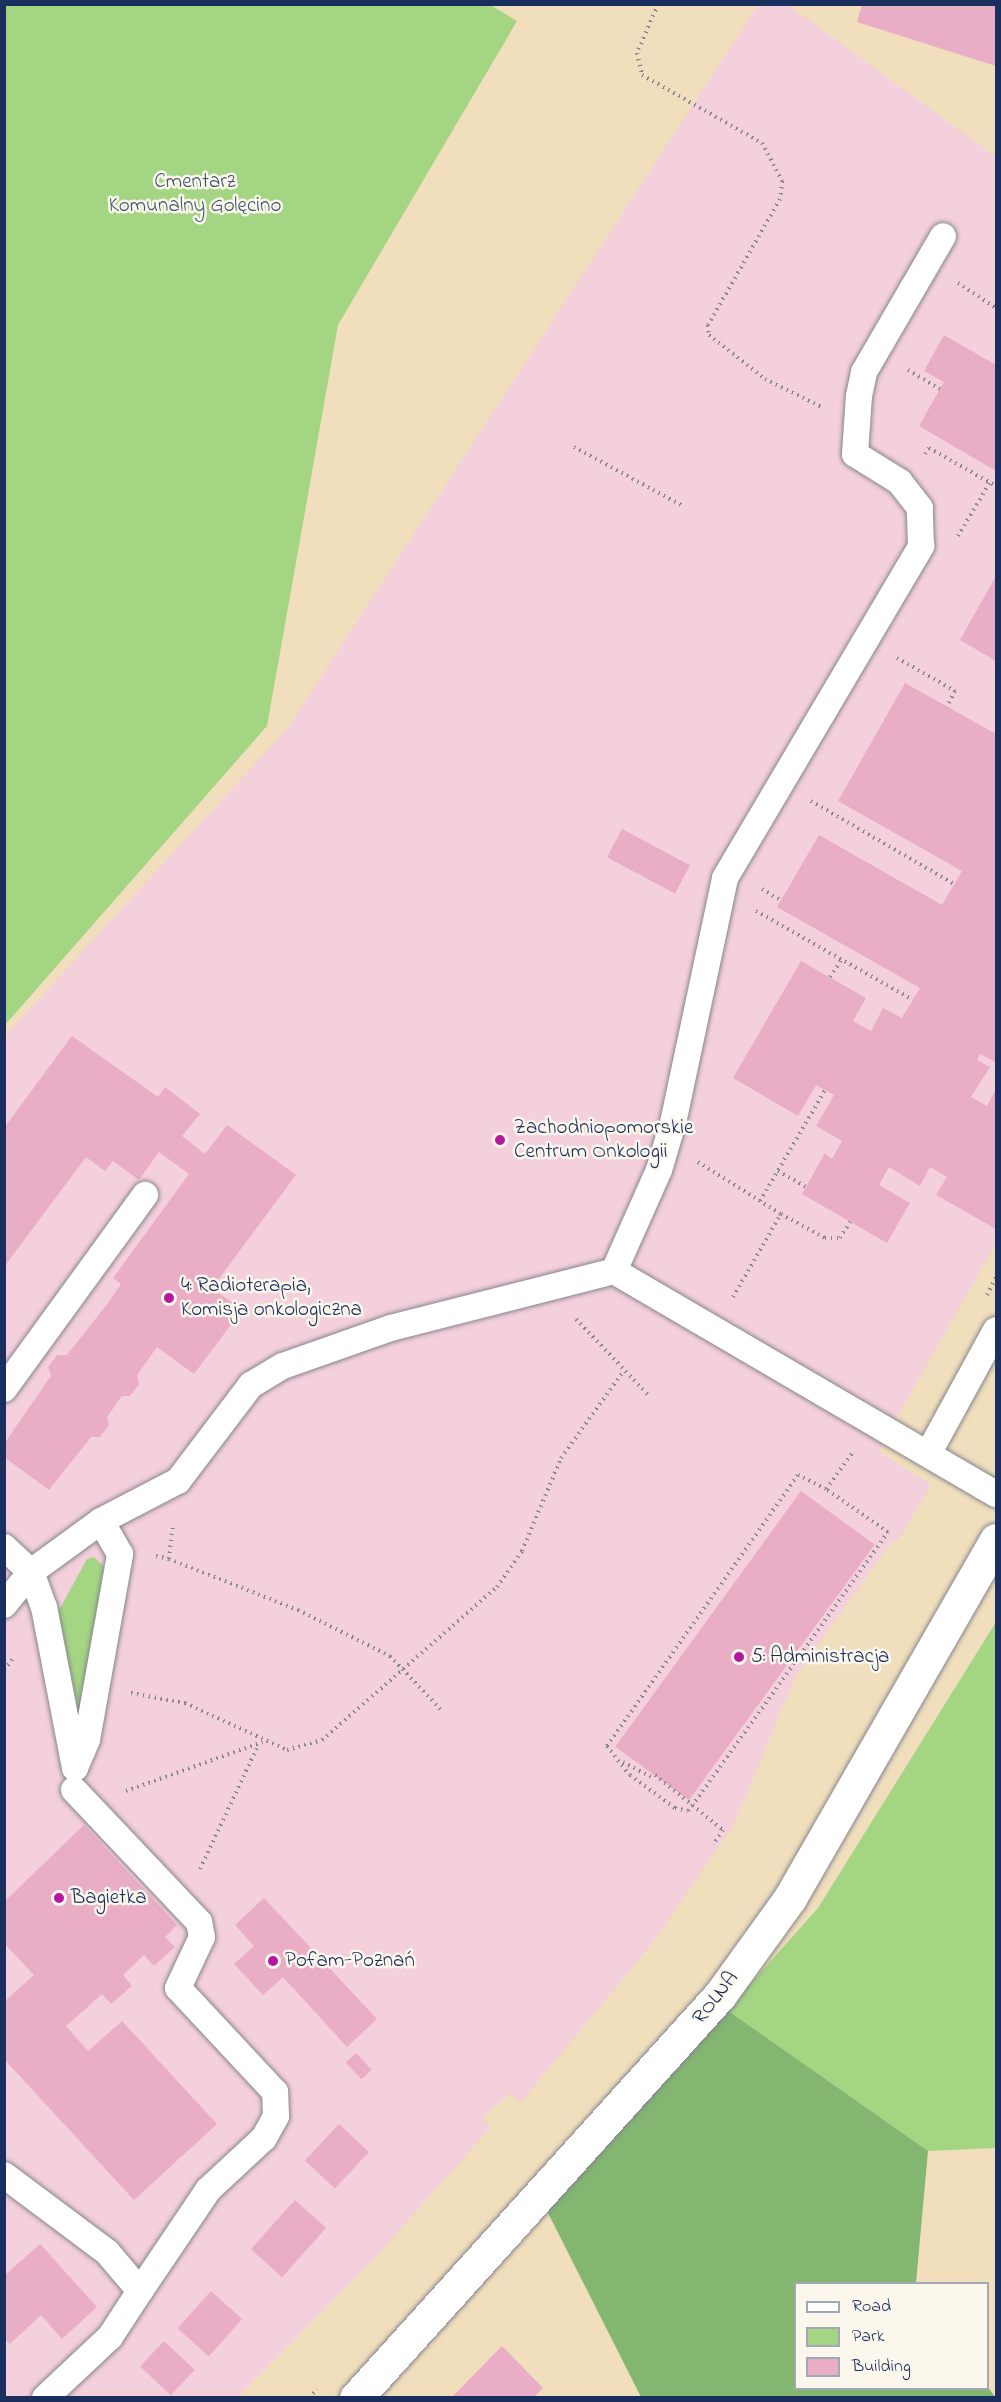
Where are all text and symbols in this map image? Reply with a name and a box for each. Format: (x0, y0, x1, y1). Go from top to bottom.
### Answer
park label: Cmentarz Komunalny Golęcino (109, 169, 281, 219)
place label: Zachodniopomorskie Centrum Onkologii (514, 1115, 693, 1165)
marker: Zachodniopomorskie Centrum Onkologii (491, 1131, 509, 1149)
place label: 4: Radioterapia, Komisja onkologiczna (181, 1273, 362, 1323)
marker: 4: Radioterapia, Komisja onkologiczna (162, 1291, 176, 1305)
place label: 5: Administracja (751, 1644, 889, 1670)
marker: 5: Administracja (732, 1650, 746, 1664)
place label: Bagietka (71, 1885, 147, 1911)
marker: Bagietka (52, 1891, 66, 1905)
place label: Pofam-Poznań (285, 1948, 415, 1974)
marker: Pofam-Poznań (266, 1954, 280, 1968)
street label: ROLNA (687, 1966, 745, 2030)
legend (794, 2282, 989, 2390)
text: Road (852, 2294, 891, 2320)
text: Park (852, 2324, 885, 2350)
text: Building (852, 2354, 911, 2380)

